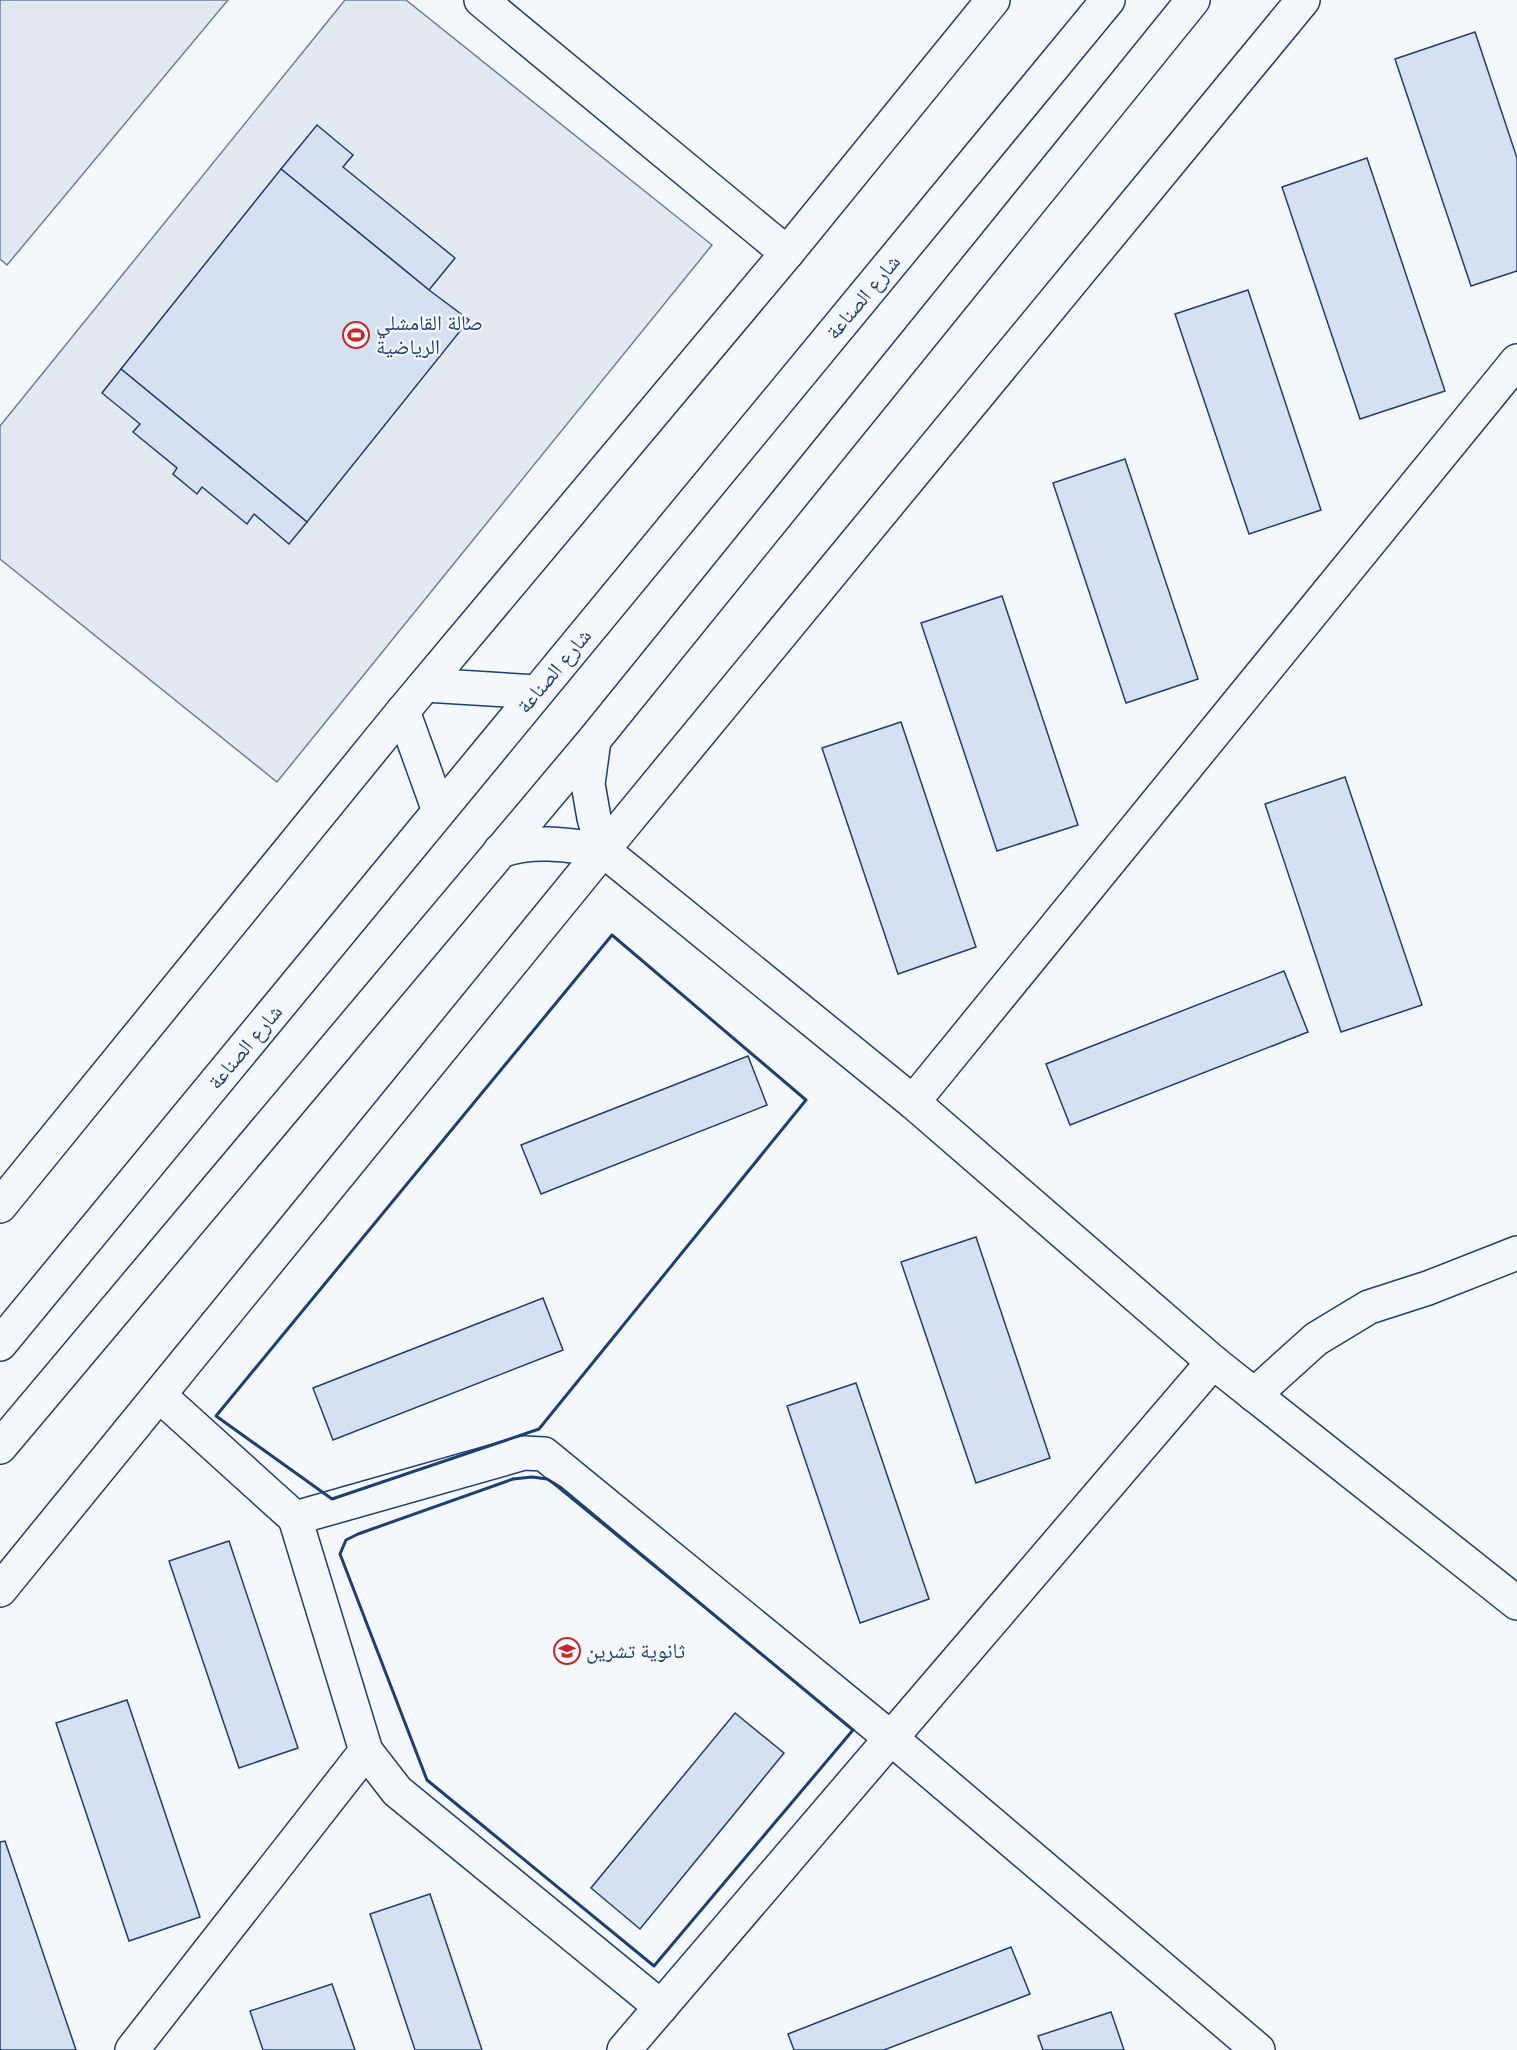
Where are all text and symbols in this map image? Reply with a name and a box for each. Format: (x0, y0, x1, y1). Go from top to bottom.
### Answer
street label: شارع الصناعة (821, 250, 906, 345)
place label: صالة القامشلي الرياضية (376, 311, 483, 359)
sports icon: صالة القامشلي الرياضية (341, 320, 371, 350)
street label: شارع الصناعة (512, 624, 597, 719)
street label: شارع الصناعة (203, 1000, 288, 1095)
school or university icon: ثانوية تشرين (552, 1636, 582, 1666)
place label: ثانوية تشرين (586, 1639, 685, 1664)

